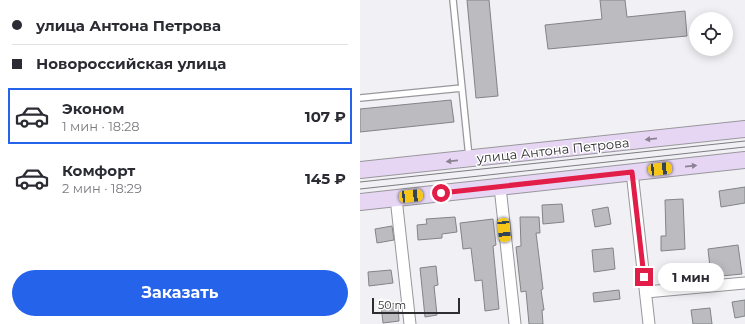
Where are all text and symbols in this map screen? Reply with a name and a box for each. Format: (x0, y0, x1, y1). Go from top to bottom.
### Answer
map controls (689, 12, 733, 56)
button: locate (689, 12, 733, 56)
text: улица Антона Петрова (36, 16, 221, 35)
text: Новороссийская улица (36, 54, 226, 73)
icon: car (14, 98, 50, 134)
text: Эконом (62, 99, 124, 118)
text: 107 ₽ (305, 107, 346, 126)
text: 1 мин · 18:28 (62, 118, 140, 134)
street label: улица Антона Петрова (475, 134, 630, 166)
one-way arrow (645, 136, 657, 143)
one-way arrow (446, 157, 458, 164)
icon: car (14, 160, 50, 196)
text: Комфорт (62, 161, 135, 180)
car (647, 162, 673, 176)
one-way arrow (685, 163, 697, 169)
text: 145 ₽ (305, 169, 346, 188)
text: 2 мин · 18:29 (62, 180, 142, 196)
route start (432, 184, 450, 202)
car (398, 189, 424, 203)
car (497, 217, 511, 243)
callout: 1 мин (658, 263, 724, 291)
route end (635, 268, 653, 286)
text: 1 мин (672, 269, 710, 285)
button: Заказать (12, 270, 348, 316)
scale bar (372, 296, 460, 315)
text: 50 m (378, 298, 406, 312)

